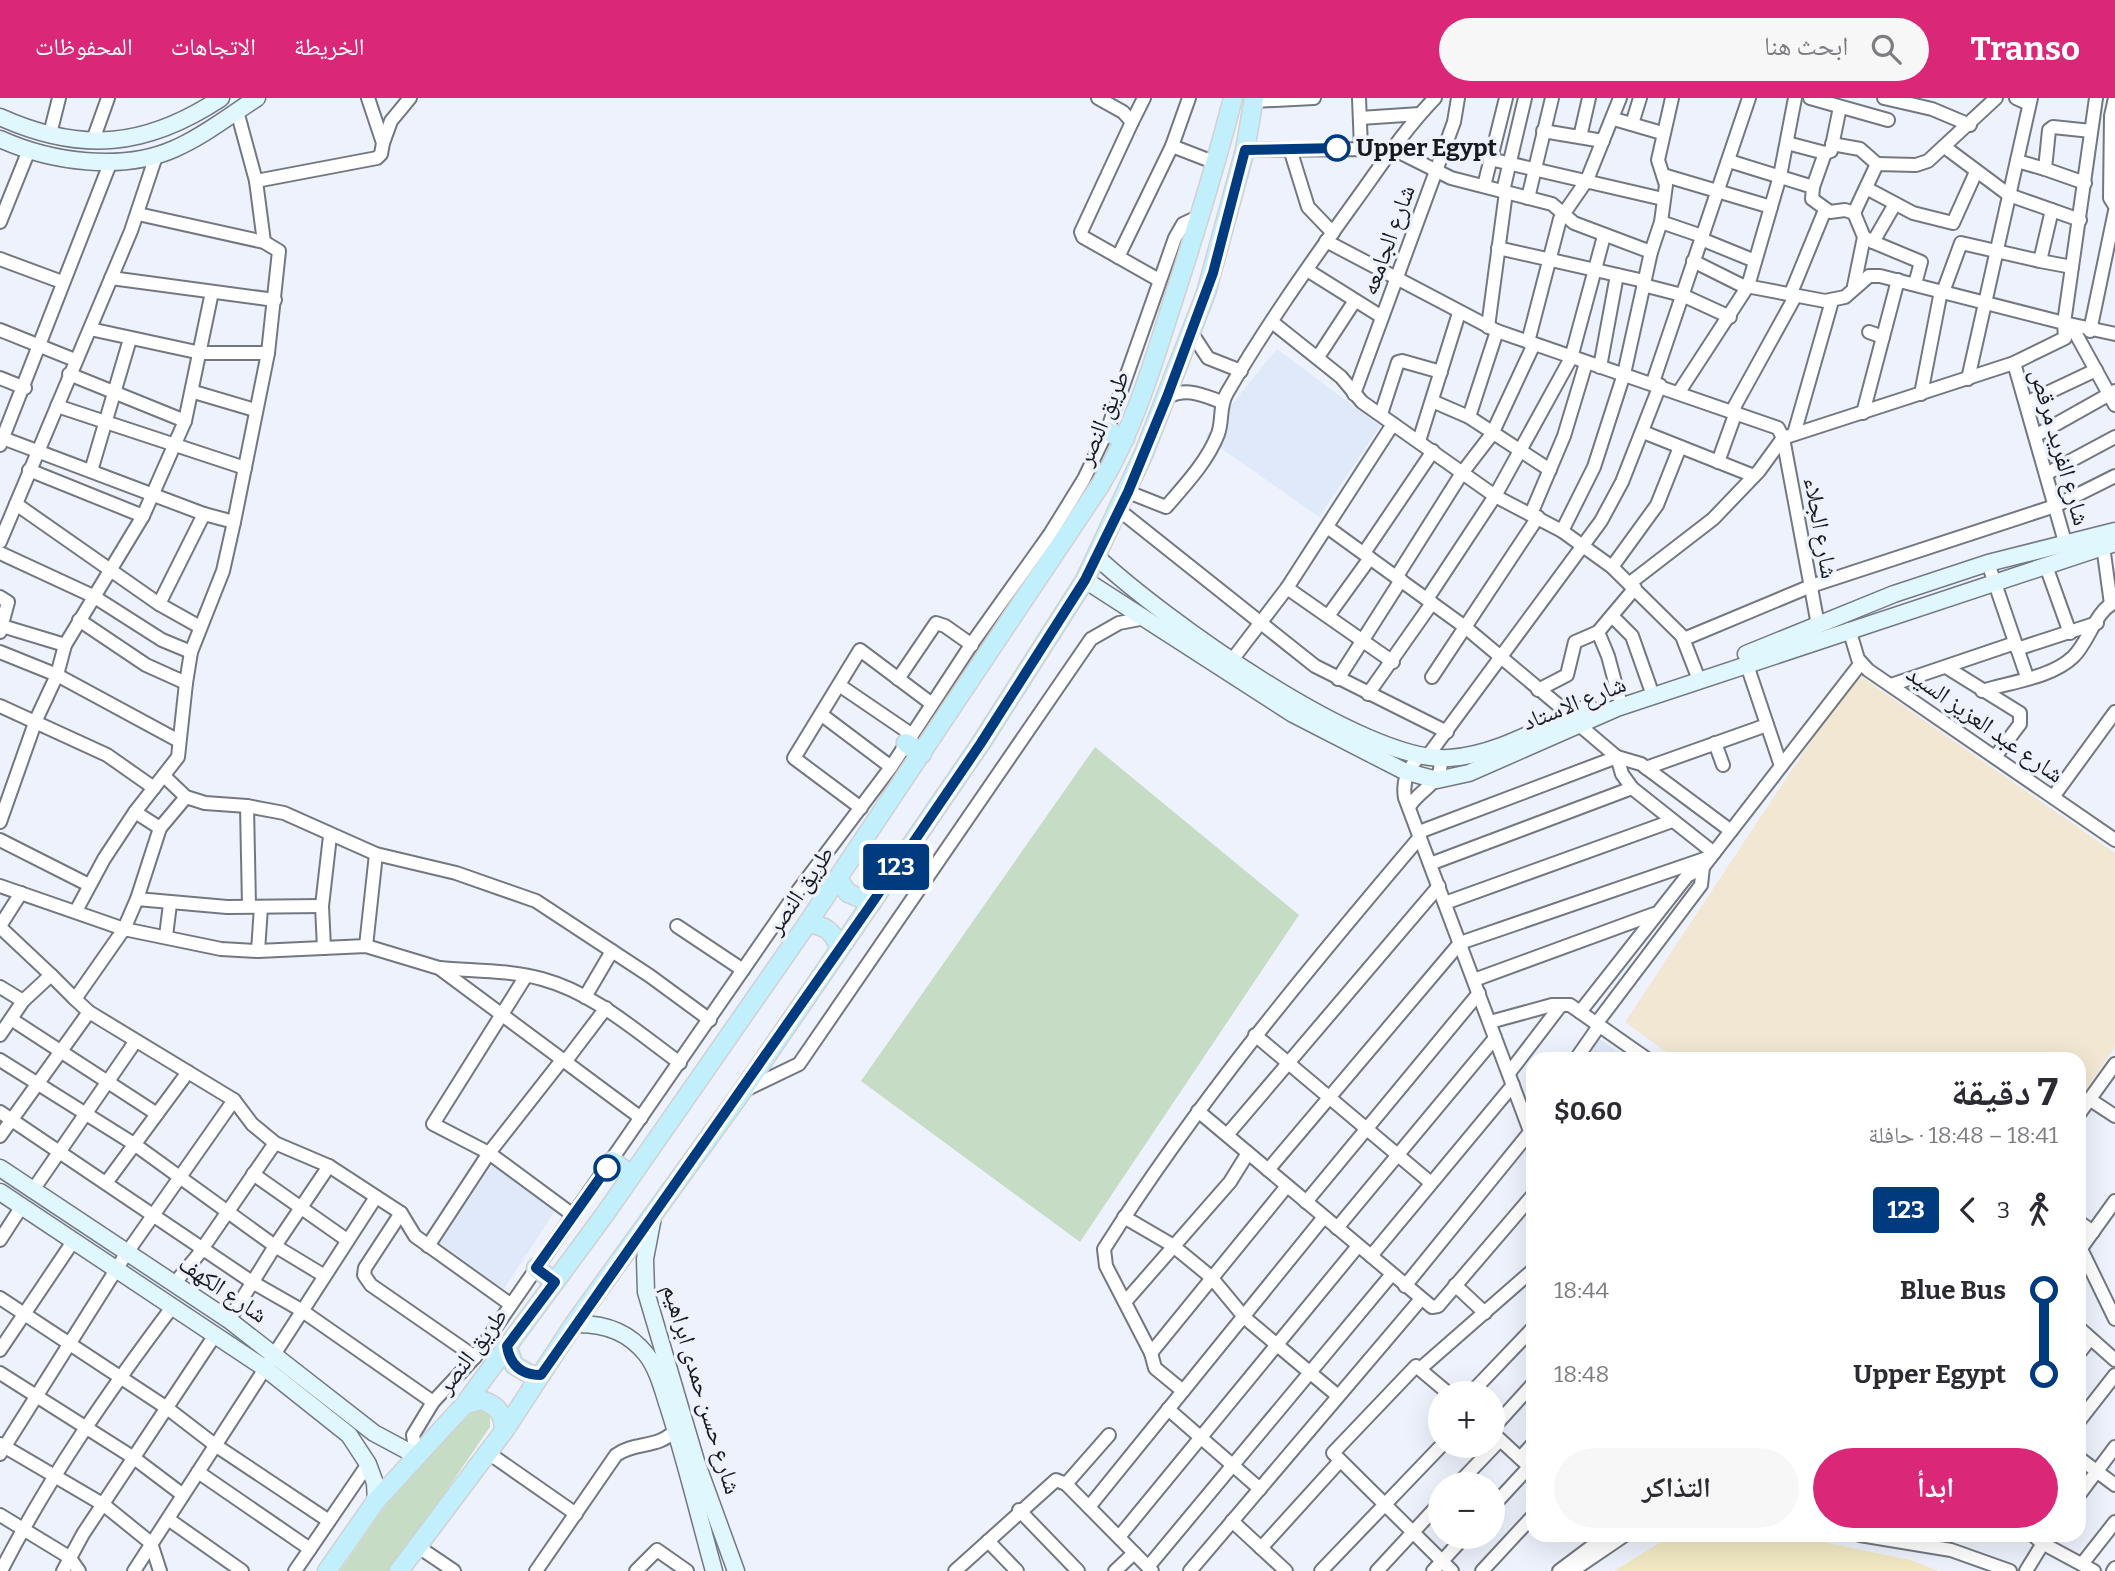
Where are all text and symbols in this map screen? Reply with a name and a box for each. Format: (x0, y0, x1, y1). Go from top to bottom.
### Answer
search box (1439, 18, 1929, 81)
text: Transo (1971, 29, 2080, 69)
icon: search (1867, 30, 1905, 68)
text: ابحث هنا (1764, 31, 1849, 62)
text: المحفوظات (35, 33, 133, 61)
text: الاتجاهات (171, 33, 256, 61)
text: الخريطة (294, 33, 365, 61)
place label: Upper Egypt (1356, 134, 1497, 162)
marker: Upper Egypt (1324, 135, 1350, 161)
street label: شارع الجامعه (1355, 181, 1422, 299)
street label: شارع الفريد مرقص (2023, 365, 2096, 529)
street label: طريق النصر (1070, 366, 1135, 470)
street label: شارع الجلاء (1797, 475, 1844, 581)
street label: شارع عبد العزيز السيد (1900, 659, 2069, 790)
street label: شارع الاستاد (1518, 670, 1630, 737)
street label: طريق النصر (760, 841, 840, 940)
line badge: 123 (856, 844, 936, 890)
text: 123 (877, 853, 915, 881)
text: 7 دقيقة (1951, 1069, 2058, 1115)
text: $0.60 (1554, 1096, 1622, 1127)
text: 18:41 – 18:48 · حافلة (1868, 1121, 2058, 1149)
unlabelled marker (594, 1155, 620, 1181)
icon: back (1949, 1191, 1987, 1229)
icon: walk (2020, 1191, 2058, 1229)
text: 123 (1887, 1196, 1925, 1224)
text: 3 (1997, 1196, 2010, 1224)
street label: شارع الكهف (173, 1249, 273, 1330)
text: Blue Bus (1900, 1275, 2006, 1306)
text: 18:44 (1554, 1276, 1609, 1304)
street label: شارع حسن حمدى ابراهيم (655, 1281, 747, 1498)
street label: طريق النصر (430, 1303, 513, 1400)
text: Upper Egypt (1853, 1359, 2006, 1390)
text: 18:48 (1554, 1360, 1609, 1388)
map controls (1428, 1381, 1505, 1549)
button: + (1428, 1381, 1505, 1458)
button: التذاكر (1554, 1448, 1799, 1528)
button: ابدأ (1813, 1448, 2058, 1528)
button: − (1428, 1472, 1505, 1549)

